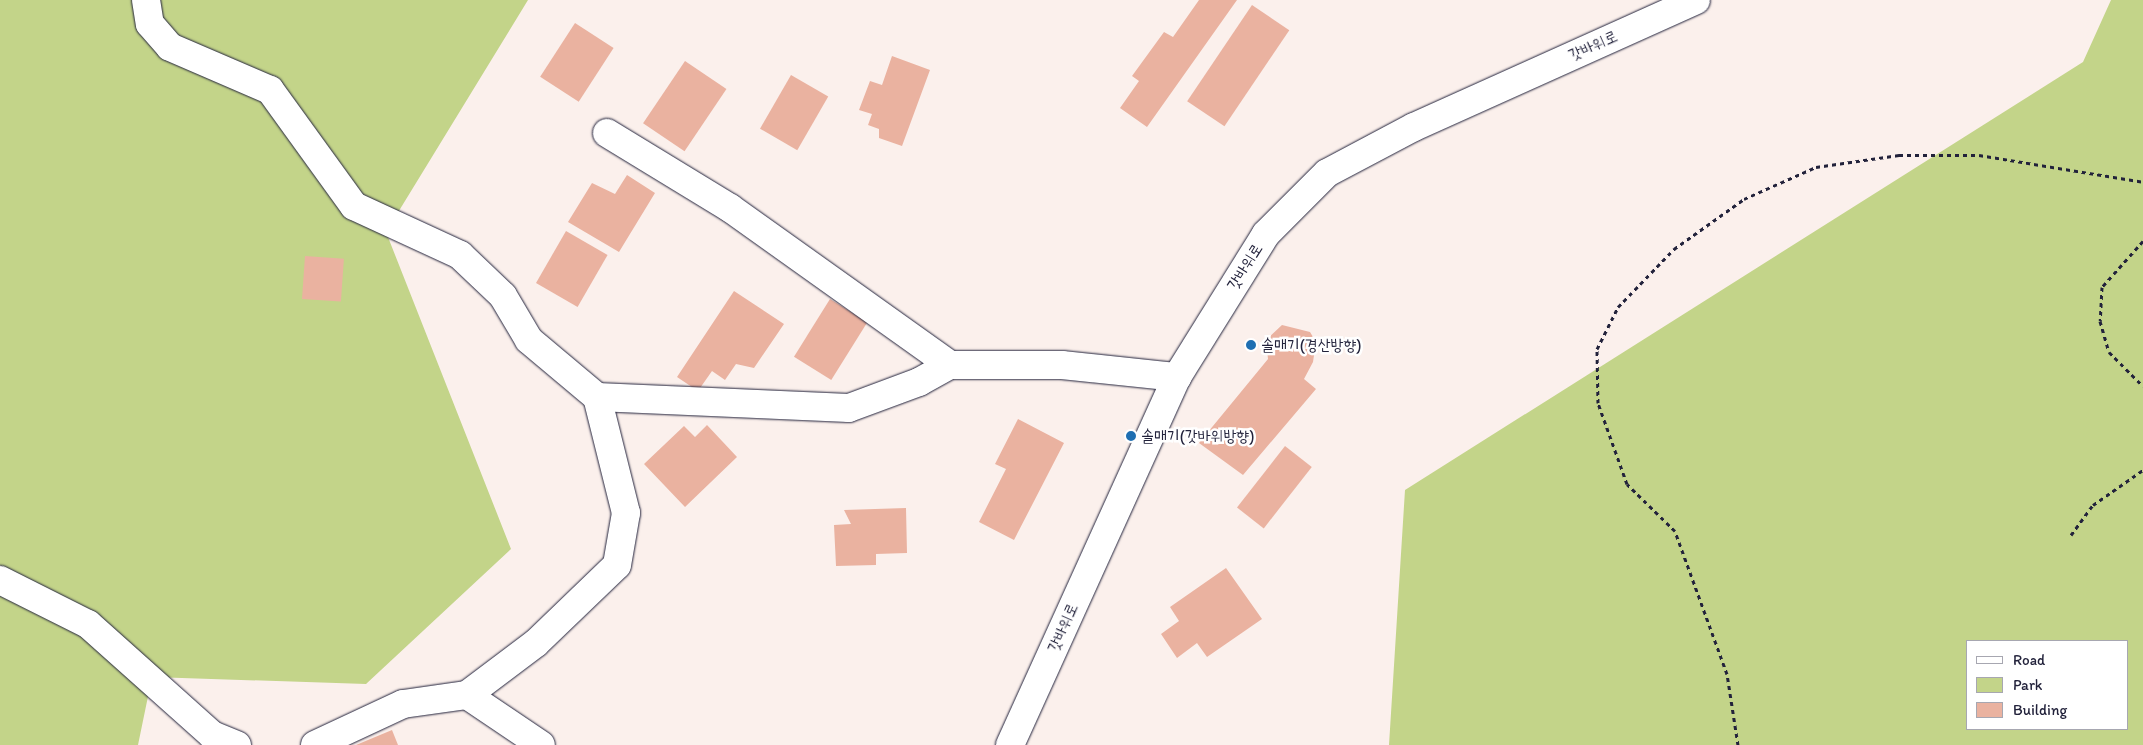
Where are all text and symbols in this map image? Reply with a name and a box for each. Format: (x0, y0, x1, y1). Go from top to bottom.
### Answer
street label: 갓바위로 (1566, 27, 1620, 65)
street label: 갓바위로 (1223, 240, 1267, 294)
place label: 솔매기(경산방향) (1261, 335, 1362, 355)
marker: 솔매기(경산방향) (1245, 339, 1257, 351)
place label: 솔매기(갓바위방향) (1141, 426, 1254, 446)
marker: 솔매기(갓바위방향) (1125, 430, 1137, 442)
street label: 갓바위로 (1044, 601, 1082, 655)
legend (1966, 640, 2128, 730)
text: Road (2013, 651, 2045, 669)
text: Park (2013, 676, 2043, 694)
text: Building (2013, 701, 2067, 719)

